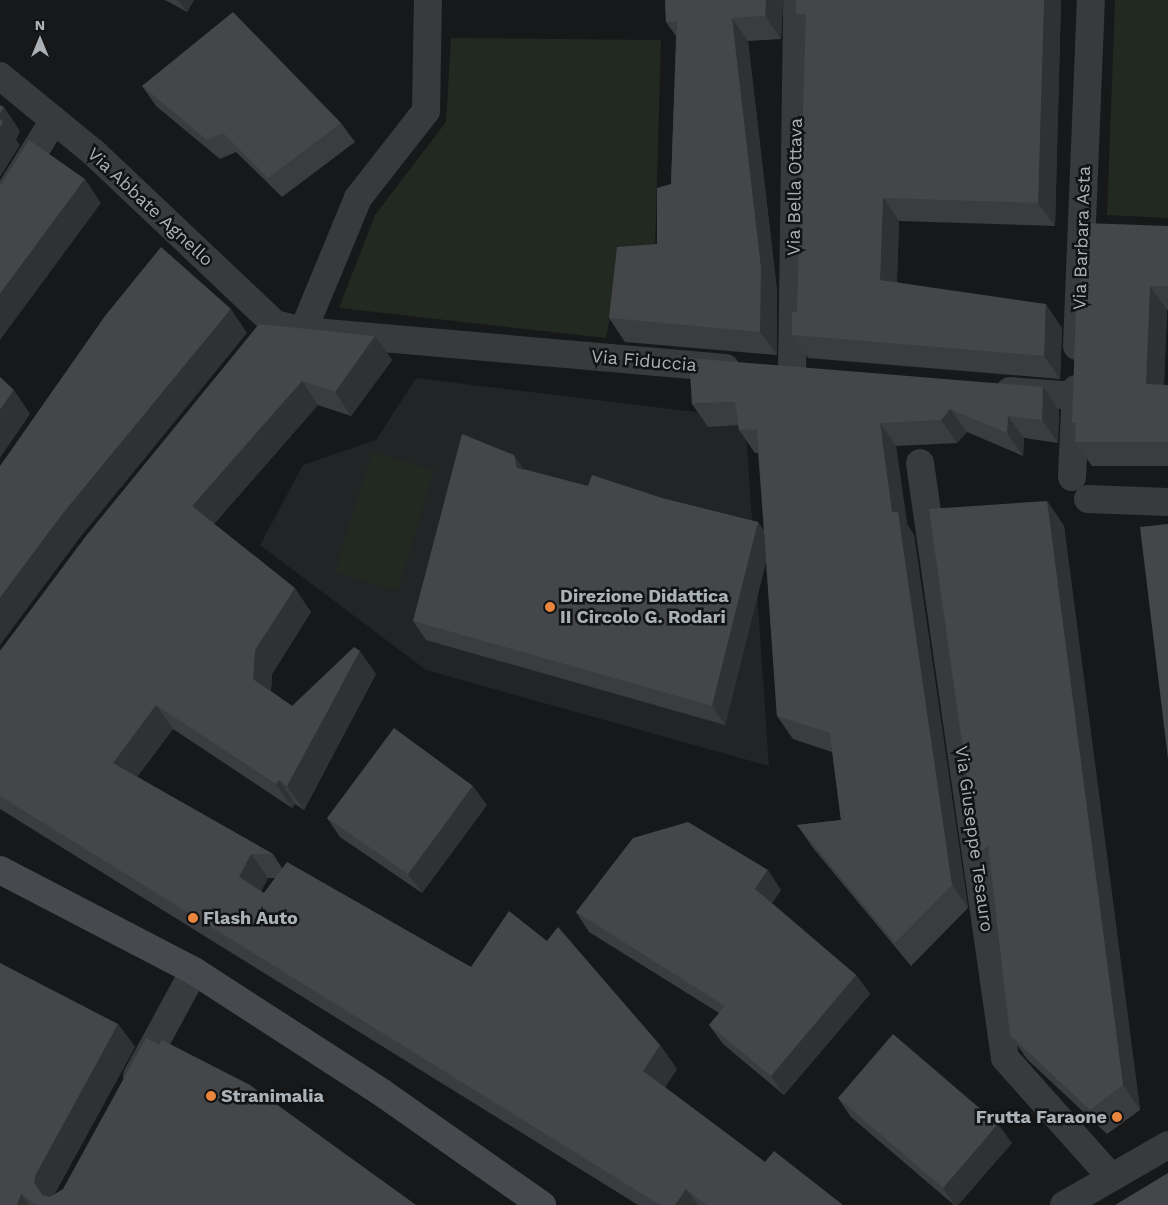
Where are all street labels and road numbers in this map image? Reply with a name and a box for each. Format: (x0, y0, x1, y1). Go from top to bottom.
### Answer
street label: Via Bella Ottava (783, 117, 807, 257)
street label: Via Abbate Agnello (82, 143, 218, 271)
street label: Via Barbara Asta (1069, 165, 1095, 311)
street label: Via Fiduccia (590, 346, 698, 376)
street label: Via Giuseppe Tesauro (950, 744, 998, 934)

